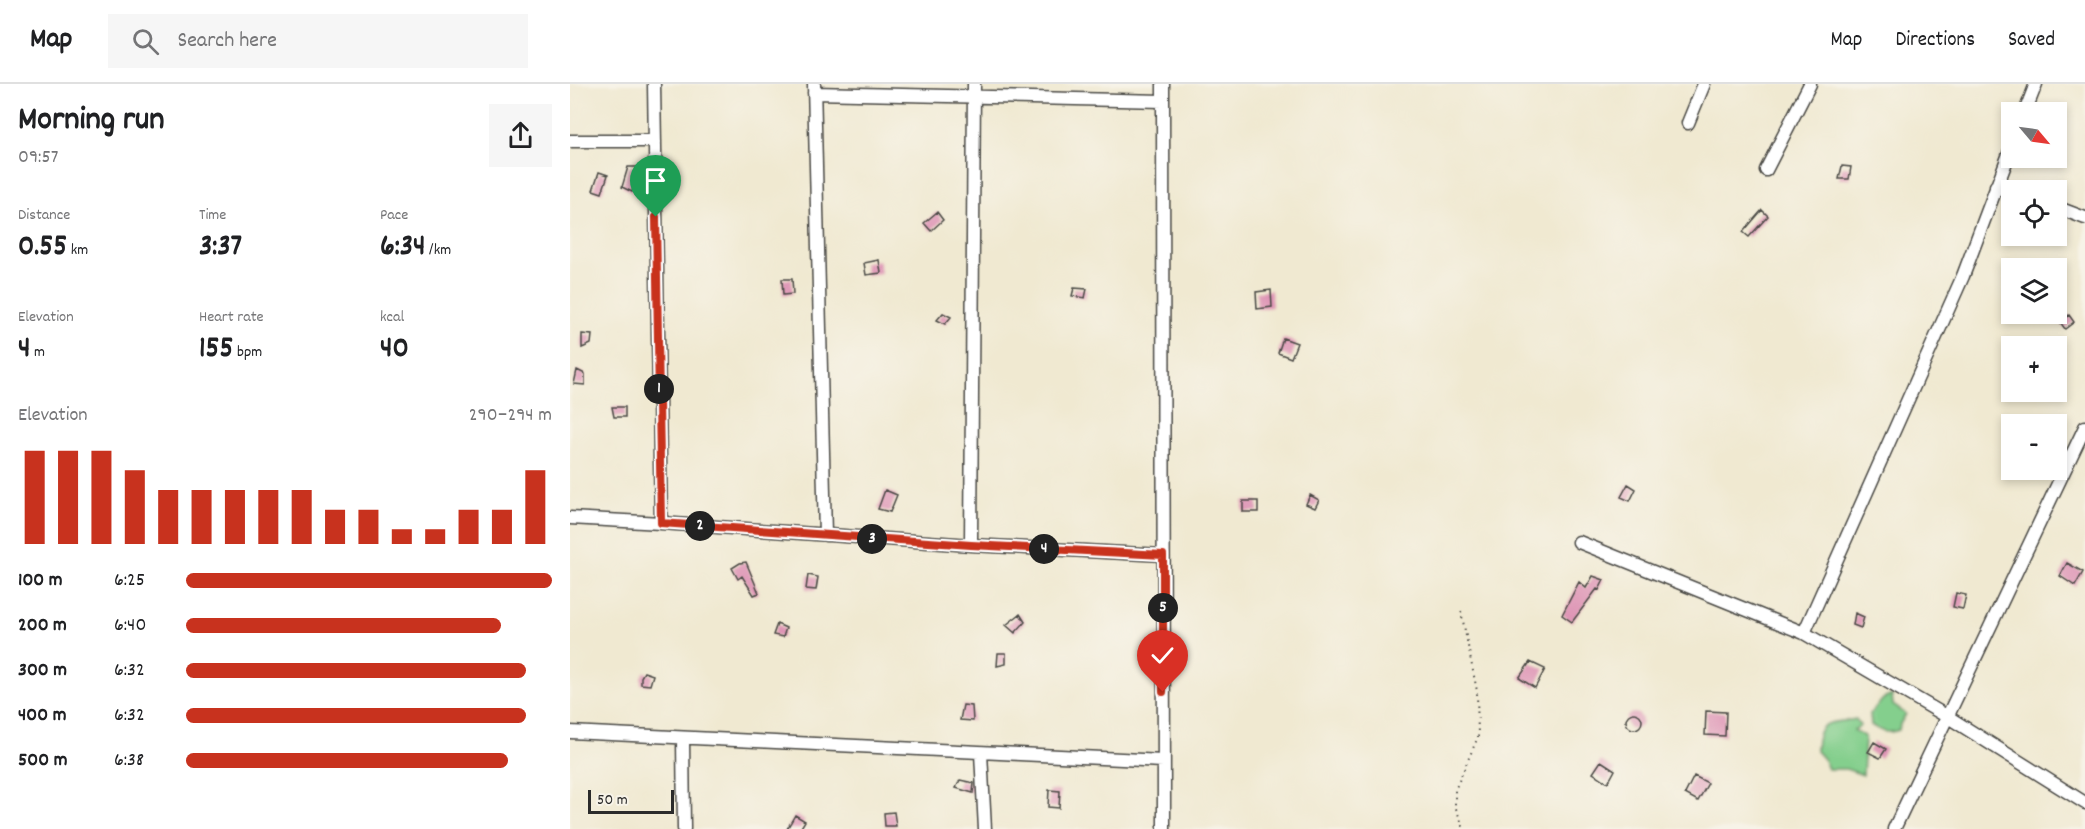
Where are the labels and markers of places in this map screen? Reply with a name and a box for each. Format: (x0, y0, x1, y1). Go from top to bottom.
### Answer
pin (630, 155, 681, 217)
pin: 1 (644, 374, 674, 404)
pin: 2 (685, 511, 715, 541)
pin: 3 (857, 524, 887, 554)
pin: 4 (1029, 534, 1059, 564)
pin: 5 (1148, 593, 1178, 623)
pin (1137, 630, 1188, 692)

